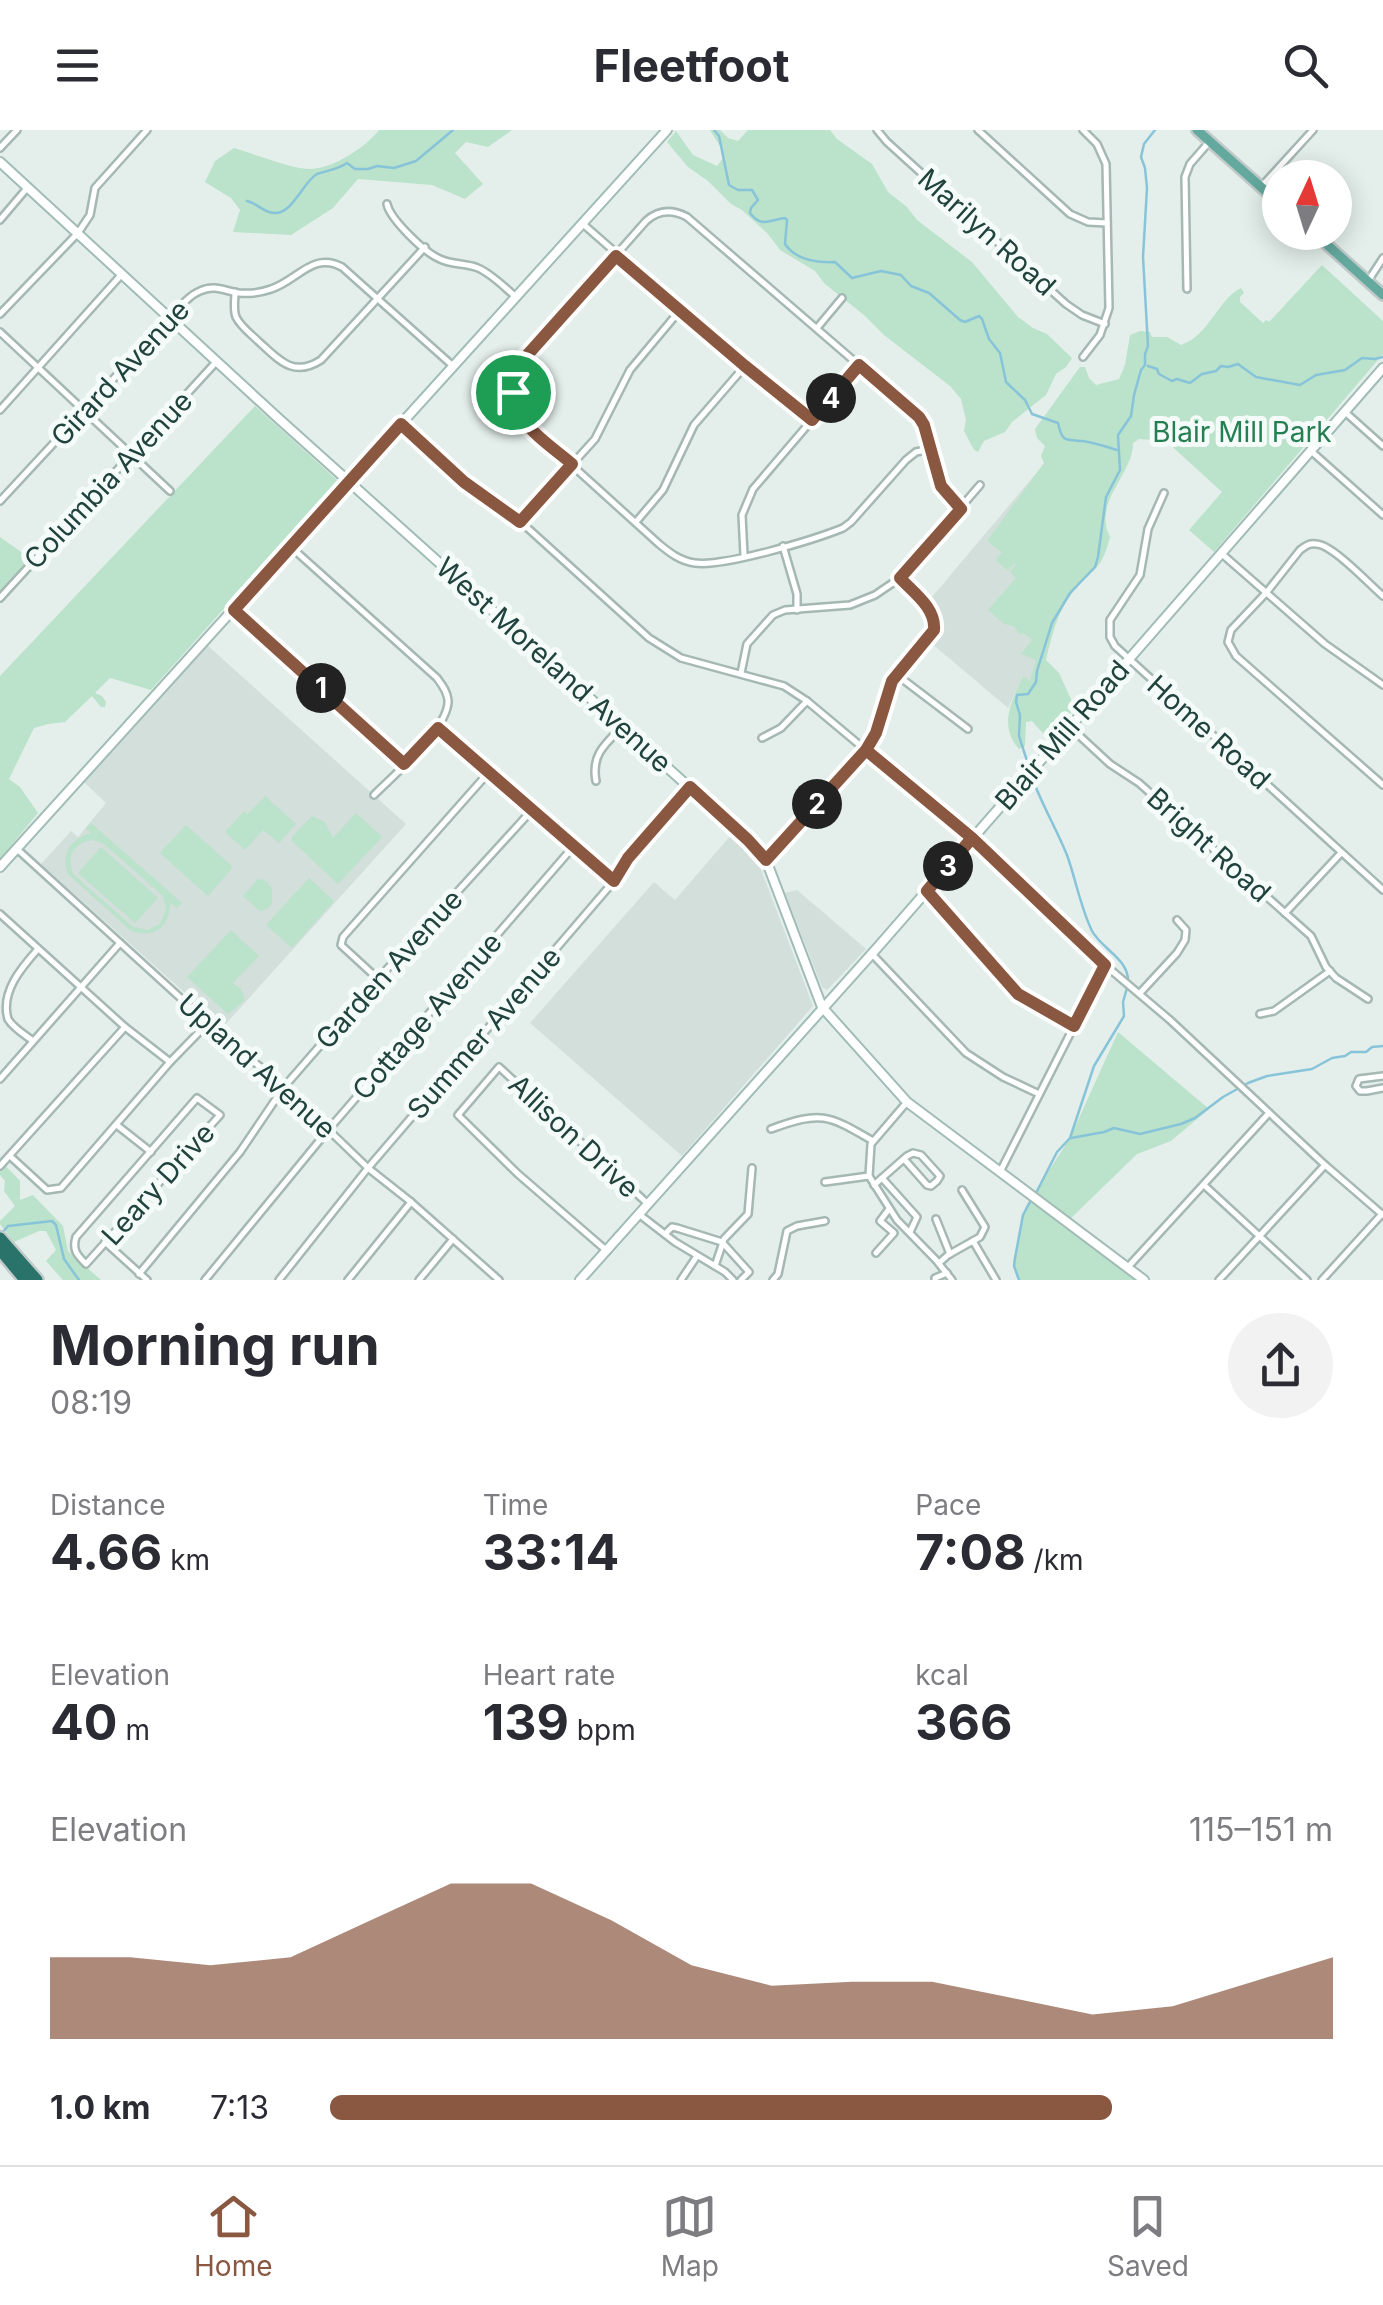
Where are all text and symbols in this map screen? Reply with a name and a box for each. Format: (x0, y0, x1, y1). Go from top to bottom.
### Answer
icon: menu (50, 38, 105, 93)
text: Fleetfoot (594, 38, 789, 93)
icon: search (1278, 38, 1333, 93)
north arrow (1262, 160, 1352, 250)
map controls (1262, 160, 1352, 250)
street label: Marilyn Road (911, 161, 1063, 303)
street label: Girard Avenue (44, 293, 196, 453)
pin (471, 350, 556, 435)
icon: arrive (486, 365, 541, 420)
pin: 4 (806, 373, 856, 423)
text: 4 (822, 381, 840, 415)
street label: Columbia Avenue (17, 384, 199, 576)
park label: Blair Mill Park (1152, 415, 1332, 449)
street label: West Moreland Avenue (429, 550, 679, 780)
street label: Blair Mill Road (988, 653, 1136, 817)
pin: 1 (296, 663, 346, 713)
street label: Home Road (1140, 668, 1278, 796)
text: 1 (315, 671, 327, 705)
pin: 2 (792, 779, 842, 829)
street label: Bright Road (1140, 781, 1278, 909)
text: 2 (808, 787, 826, 821)
pin: 3 (923, 841, 973, 891)
text: 3 (939, 849, 957, 883)
street label: Garden Avenue (308, 882, 470, 1056)
street label: Cottage Avenue (345, 925, 509, 1107)
street label: Summer Avenue (400, 940, 568, 1126)
street label: Upland Avenue (171, 986, 343, 1146)
street label: Allison Drive (502, 1067, 646, 1205)
street label: Leary Drive (94, 1116, 222, 1252)
text: Morning run (50, 1312, 380, 1378)
button: share (1228, 1313, 1333, 1418)
text: 08:19 (50, 1383, 132, 1422)
text: Distance (50, 1488, 166, 1522)
text: Time (483, 1488, 548, 1522)
text: Pace (915, 1488, 981, 1522)
text: 4.66 (50, 1522, 162, 1582)
text: 33:14 (483, 1522, 619, 1582)
text: 7:08 (915, 1522, 1026, 1582)
text: km (162, 1543, 210, 1577)
text: /km (1026, 1543, 1084, 1577)
text: Elevation (50, 1658, 170, 1692)
text: Heart rate (483, 1658, 615, 1692)
text: kcal (915, 1658, 969, 1692)
text: 40 (50, 1692, 118, 1752)
text: 139 (483, 1692, 569, 1752)
text: 366 (915, 1692, 1013, 1752)
text: m (118, 1713, 150, 1747)
text: bpm (569, 1713, 636, 1747)
text: Elevation (50, 1810, 187, 1849)
text: 115–151 m (1189, 1810, 1333, 1849)
text: 1.0 km (50, 2088, 150, 2127)
text: 7:13 (210, 2088, 269, 2127)
tab: Home (194, 2189, 273, 2283)
tab: Map (661, 2189, 719, 2283)
tab: Saved (1107, 2189, 1189, 2283)

